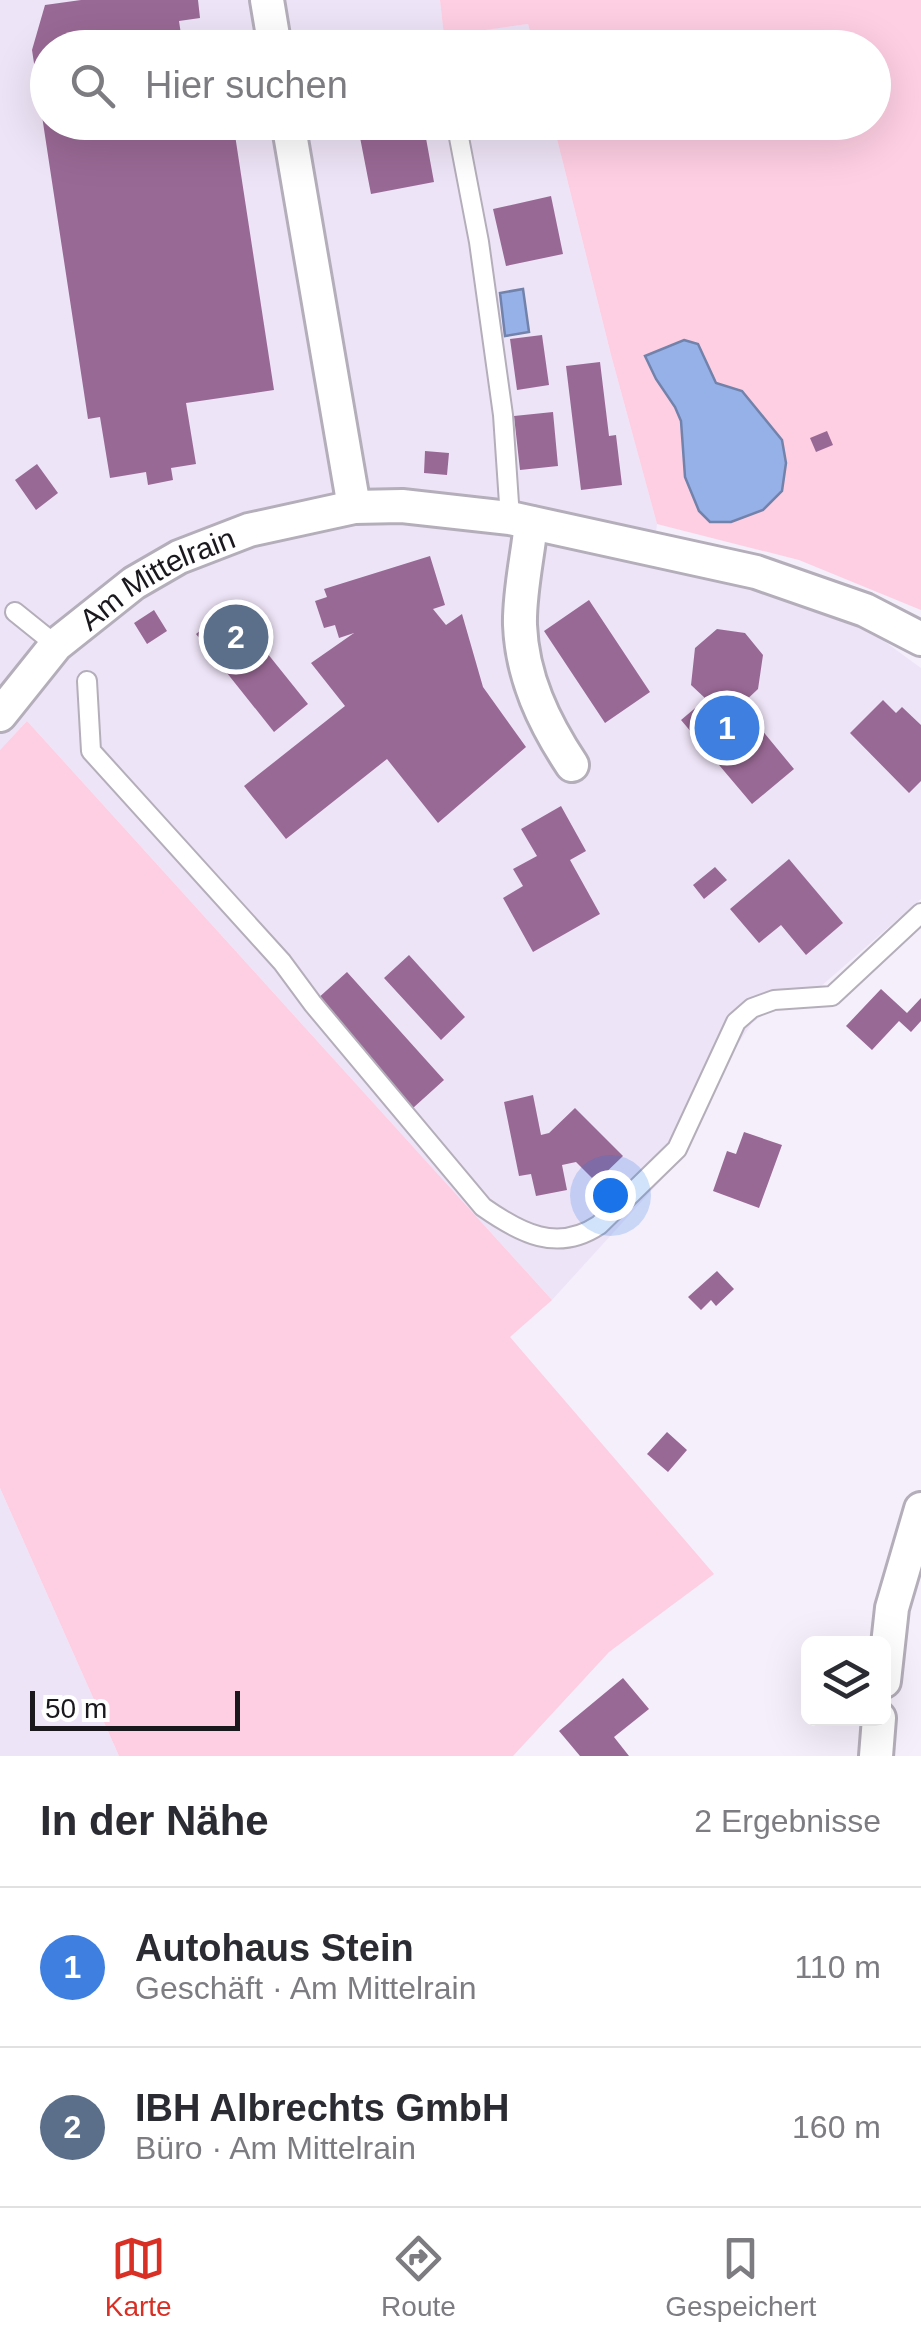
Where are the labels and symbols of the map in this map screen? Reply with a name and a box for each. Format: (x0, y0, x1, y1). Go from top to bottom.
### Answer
street label: Am Mittelrain (73, 521, 239, 636)
pin: 2 (204, 600, 268, 674)
pin: 1 (694, 690, 760, 766)
your location (585, 1170, 636, 1221)
scale bar (30, 1686, 240, 1730)

